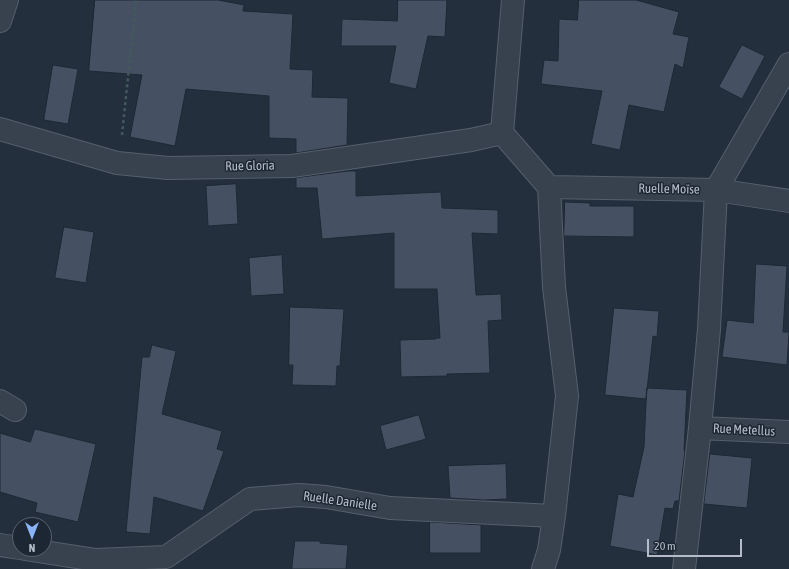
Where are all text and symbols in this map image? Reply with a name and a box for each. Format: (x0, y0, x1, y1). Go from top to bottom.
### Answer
street label: Rue Gloria (225, 158, 275, 174)
street label: Ruelle Moïse (638, 181, 700, 197)
street label: Rue Metellus (712, 421, 776, 439)
street label: Ruelle Danielle (302, 488, 378, 514)
north arrow (12, 517, 52, 557)
scale bar (649, 531, 744, 557)
text: 20 m (654, 539, 676, 553)
text: N (29, 542, 35, 554)

